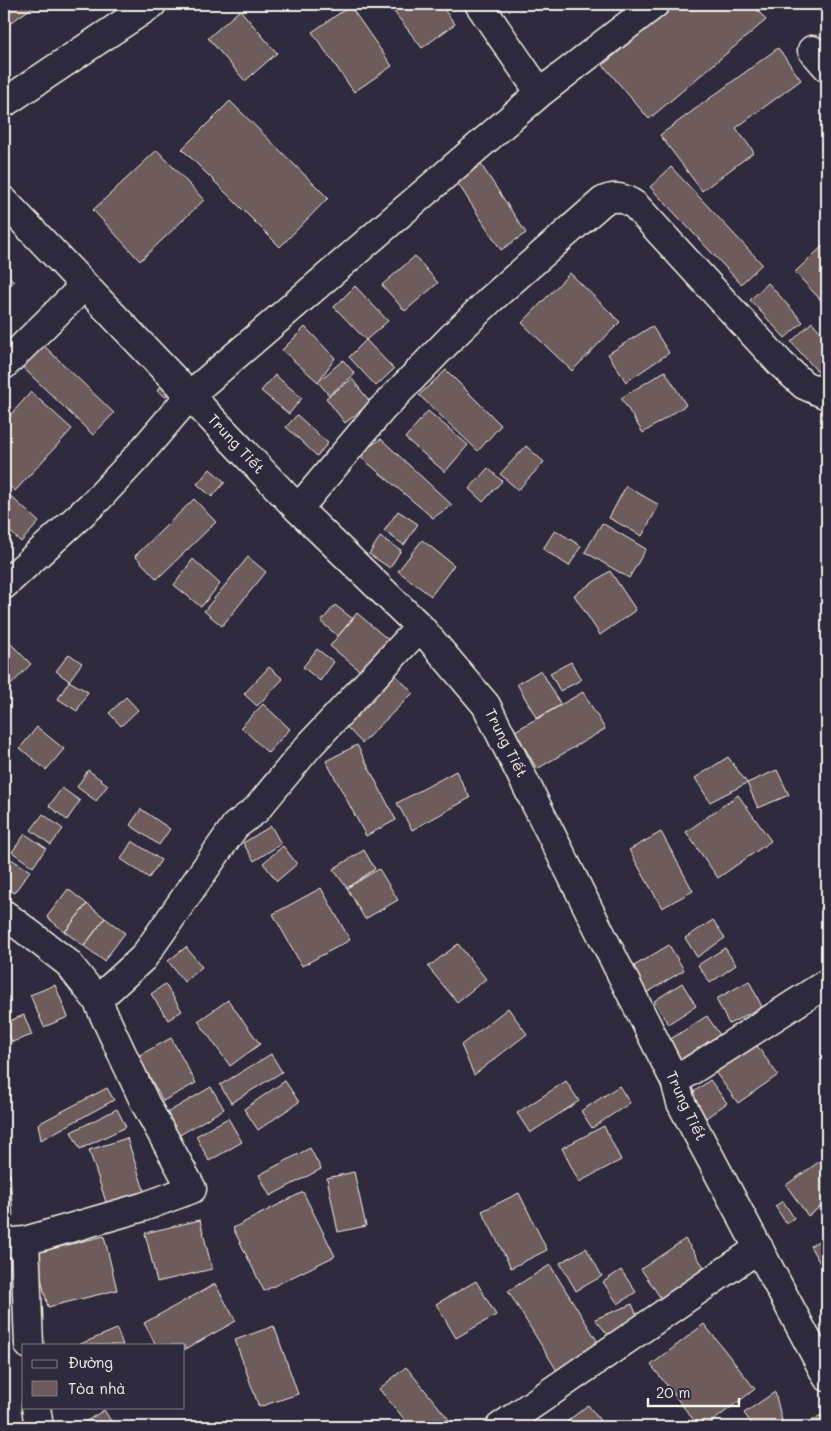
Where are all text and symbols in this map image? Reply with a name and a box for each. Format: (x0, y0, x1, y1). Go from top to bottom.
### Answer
street label: Trung Tiết (204, 409, 270, 477)
street label: Trung Tiết (481, 705, 533, 780)
street label: Trung Tiết (662, 1067, 712, 1144)
legend (22, 1344, 185, 1408)
text: Đường (68, 1352, 113, 1372)
scale bar (648, 1376, 740, 1408)
text: Tòa nhà (68, 1378, 126, 1398)
text: 20 m (656, 1382, 690, 1402)

